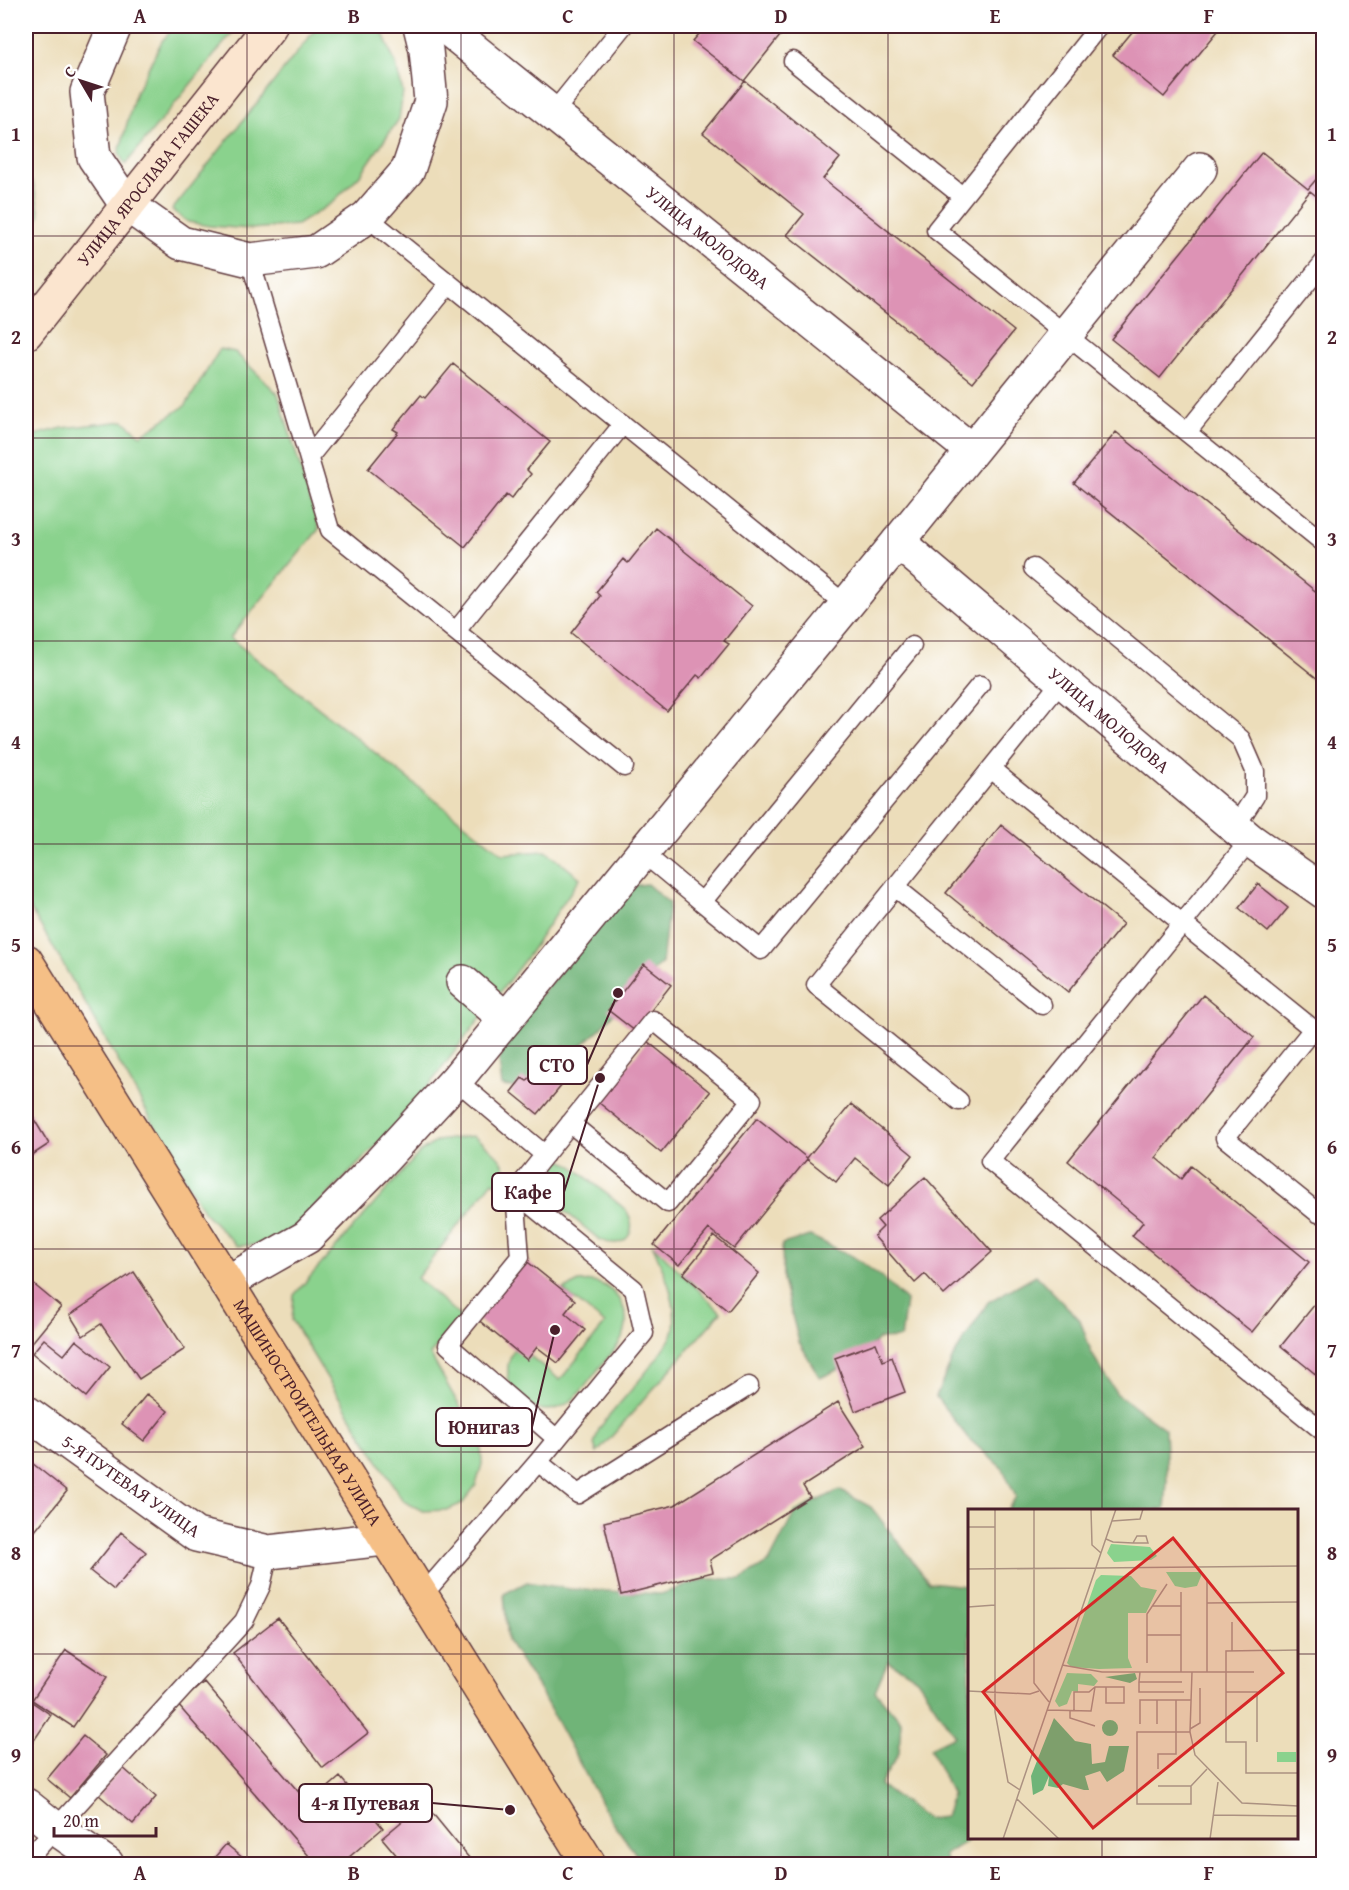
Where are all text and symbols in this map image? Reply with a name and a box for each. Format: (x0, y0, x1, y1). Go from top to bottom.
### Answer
text: A (134, 1, 147, 30)
text: B (348, 1, 360, 30)
text: C (562, 1, 574, 30)
text: D (774, 1, 788, 30)
text: E (990, 1, 1001, 30)
text: F (1204, 1, 1214, 30)
north arrow (51, 51, 111, 111)
text: С (57, 60, 82, 83)
street label: УЛИЦА ЯРОСЛАВА ГАШЕКА (70, 87, 225, 272)
text: 1 (11, 119, 21, 148)
text: 1 (1327, 119, 1337, 148)
street label: УЛИЦА МОЛОДОВА (640, 179, 775, 296)
text: 2 (11, 322, 21, 351)
text: 2 (1327, 322, 1337, 351)
text: 3 (11, 524, 21, 553)
text: 3 (1327, 524, 1337, 553)
street label: УЛИЦА МОЛОДОВА (1042, 661, 1176, 779)
text: 4 (11, 727, 21, 756)
text: 4 (1327, 727, 1337, 756)
text: 5 (11, 930, 21, 959)
text: 5 (1327, 930, 1337, 959)
callout: СТО (528, 1046, 587, 1084)
text: СТО (539, 1050, 575, 1079)
text: 6 (11, 1132, 21, 1161)
text: 6 (1327, 1132, 1337, 1161)
callout: Кафе (492, 1173, 564, 1211)
text: Кафе (504, 1177, 552, 1206)
street label: МАШИНОСТРОИТЕЛЬНАЯ УЛИЦА (227, 1293, 389, 1531)
text: 7 (11, 1335, 21, 1364)
text: 7 (1327, 1335, 1337, 1364)
callout: Юнигаз (436, 1408, 532, 1446)
text: Юнигаз (448, 1412, 520, 1441)
street label: 5-Я ПУТЕВАЯ УЛИЦА (56, 1428, 206, 1544)
inset map (968, 1509, 1298, 1839)
text: 8 (11, 1538, 21, 1567)
text: 8 (1327, 1538, 1337, 1567)
text: 9 (11, 1740, 21, 1769)
text: 9 (1327, 1740, 1337, 1769)
callout: 4-я Путевая (299, 1784, 432, 1822)
text: 4-я Путевая (311, 1788, 420, 1817)
scale bar (54, 1800, 156, 1838)
text: 20 m (63, 1807, 99, 1834)
text: A (134, 1858, 147, 1887)
text: B (348, 1858, 360, 1887)
text: C (562, 1858, 574, 1887)
text: D (774, 1858, 788, 1887)
text: E (990, 1858, 1001, 1887)
text: F (1204, 1858, 1214, 1887)

